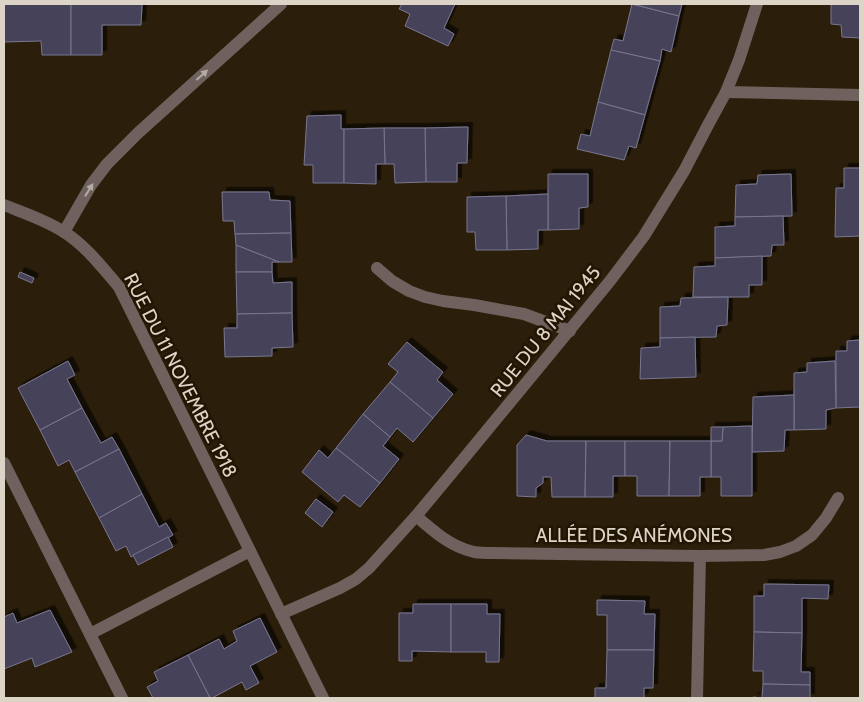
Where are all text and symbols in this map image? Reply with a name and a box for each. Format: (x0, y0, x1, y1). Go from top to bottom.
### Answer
one-way arrow (196, 69, 208, 81)
one-way arrow (84, 183, 93, 196)
street label: RUE DU 8 MAI 1945 (485, 261, 605, 402)
street label: RUE DU 11 NOVEMBRE 1918 (119, 269, 242, 481)
street label: ALLÉE DES ANÉMONES (536, 523, 732, 547)

